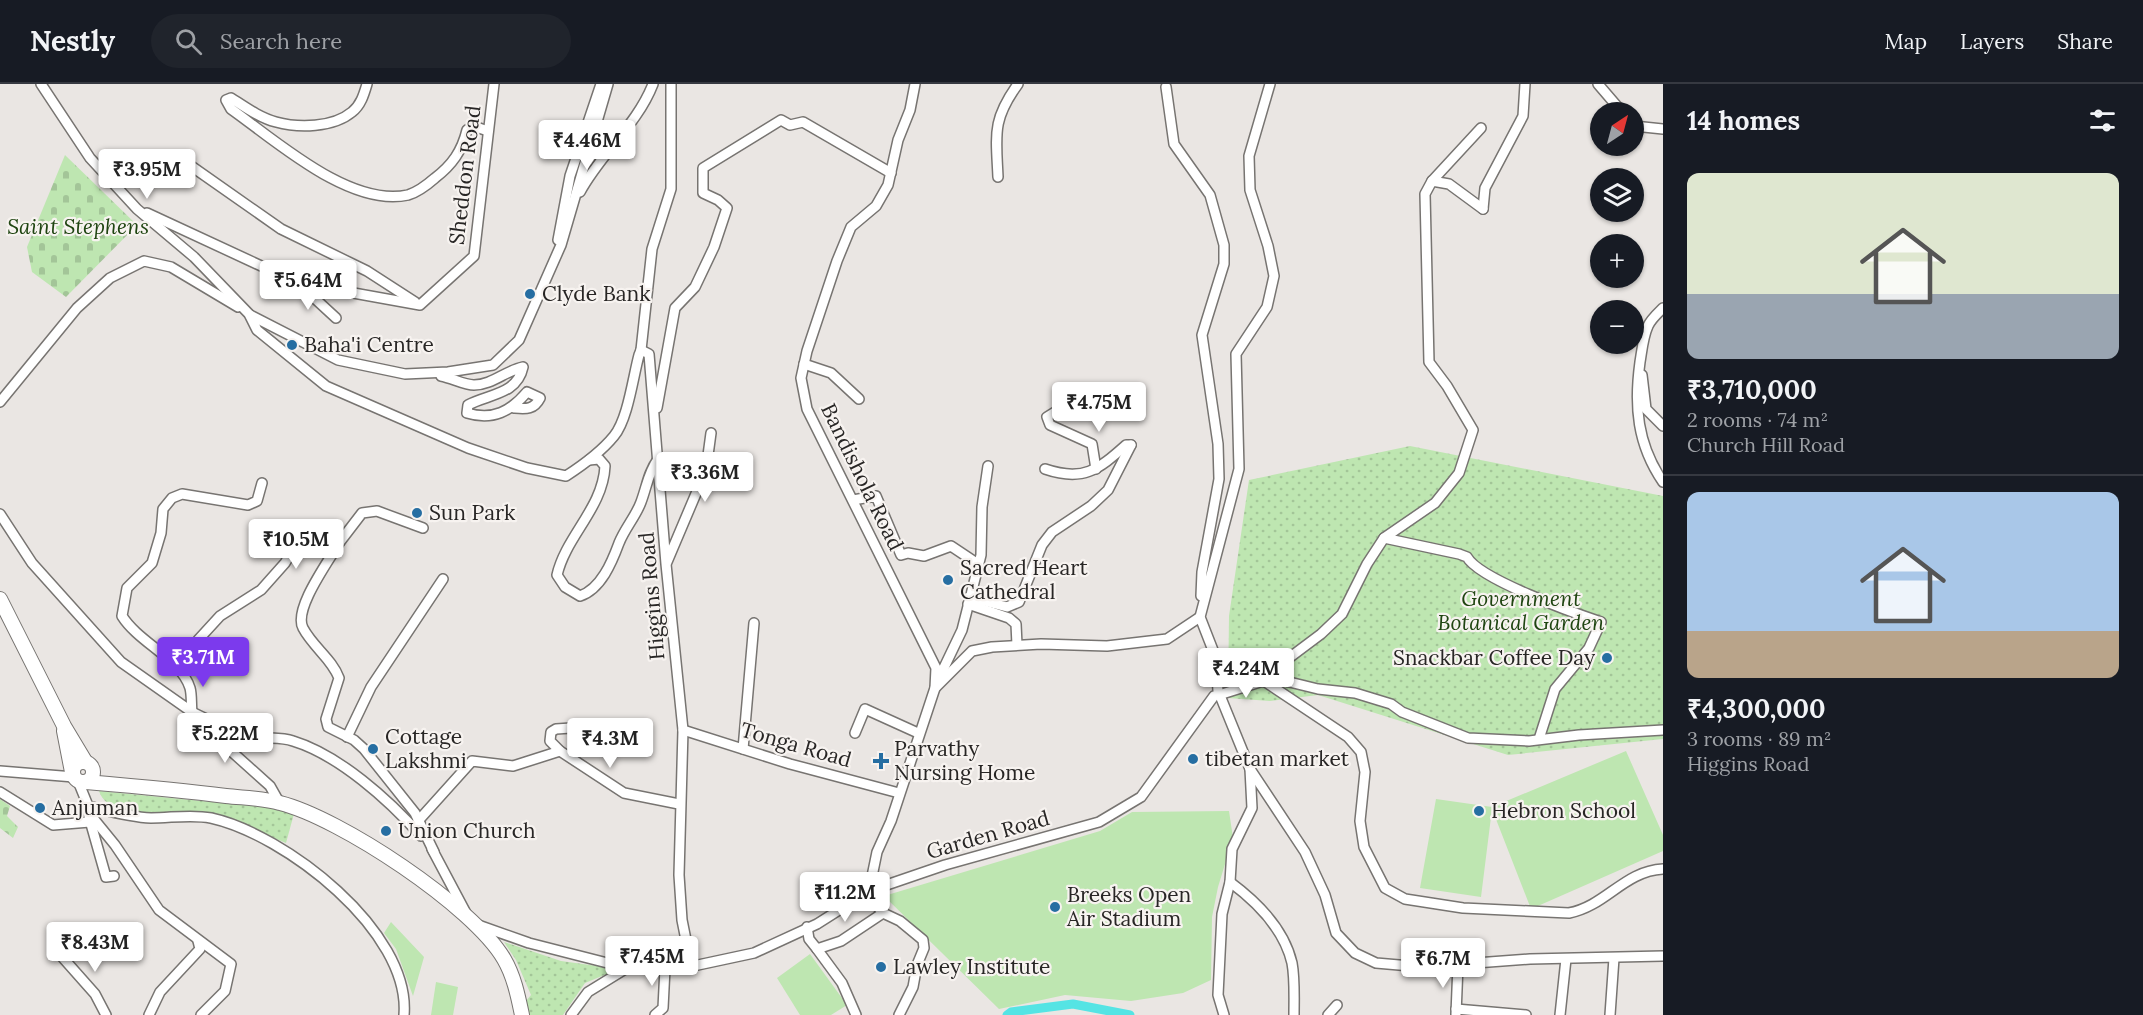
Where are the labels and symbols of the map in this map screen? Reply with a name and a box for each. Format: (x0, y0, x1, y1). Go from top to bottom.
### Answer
north arrow (1590, 102, 1644, 156)
street label: Sheddon Road (443, 104, 486, 246)
pin: ₹4.46M (538, 120, 636, 171)
pin: ₹3.95M (98, 149, 196, 200)
park label: Saint Stephens (7, 213, 149, 240)
pin: ₹5.64M (259, 260, 357, 311)
place label: Clyde Bank (542, 280, 651, 307)
marker: Clyde Bank (523, 287, 537, 301)
place label: Baha'i Centre (304, 331, 434, 358)
marker: Baha'i Centre (285, 338, 299, 352)
pin: ₹4.75M (1050, 382, 1148, 433)
street label: Bandishola Road (815, 399, 910, 555)
pin: ₹3.36M (656, 452, 754, 503)
place label: Sun Park (429, 499, 516, 526)
marker: Sun Park (410, 506, 424, 520)
pin: ₹10.5M (247, 519, 345, 570)
street label: Higgins Road (632, 531, 671, 661)
place label: Sacred Heart Cathedral (960, 554, 1089, 605)
marker: Sacred Heart Cathedral (941, 573, 955, 587)
park label: Government Botanical Garden (1438, 585, 1605, 636)
pin: ₹3.71M (154, 637, 252, 688)
place label: Snackbar Coffee Day (1393, 644, 1595, 671)
pin: ₹4.24M (1197, 648, 1295, 699)
marker: Snackbar Coffee Day (1600, 651, 1614, 665)
pin: ₹5.22M (176, 713, 274, 764)
street label: Tonga Road (738, 716, 855, 773)
pin: ₹4.3M (568, 718, 652, 769)
place label: Cottage Lakshmi (385, 723, 467, 774)
place label: Parvathy Nursing Home (894, 735, 1036, 786)
marker: Cottage Lakshmi (366, 742, 380, 756)
place label: tibetan market (1205, 745, 1350, 772)
marker: Parvathy Nursing Home (872, 752, 890, 770)
marker: tibetan market (1186, 752, 1200, 766)
place label: Anjuman (51, 794, 138, 821)
place label: Hebron School (1491, 797, 1636, 824)
marker: Anjuman (33, 801, 47, 815)
street label: Garden Road (923, 804, 1052, 865)
marker: Hebron School (1472, 804, 1486, 818)
place label: Union Church (398, 817, 536, 844)
marker: Union Church (379, 824, 393, 838)
pin: ₹11.2M (796, 872, 894, 923)
place label: Breeks Open Air Stadium (1066, 881, 1192, 932)
marker: Breeks Open Air Stadium (1048, 900, 1062, 914)
pin: ₹8.43M (46, 922, 144, 973)
pin: ₹7.45M (603, 936, 701, 987)
pin: ₹6.7M (1401, 938, 1485, 989)
place label: Lawley Institute (893, 953, 1050, 980)
marker: Lawley Institute (874, 960, 888, 974)

